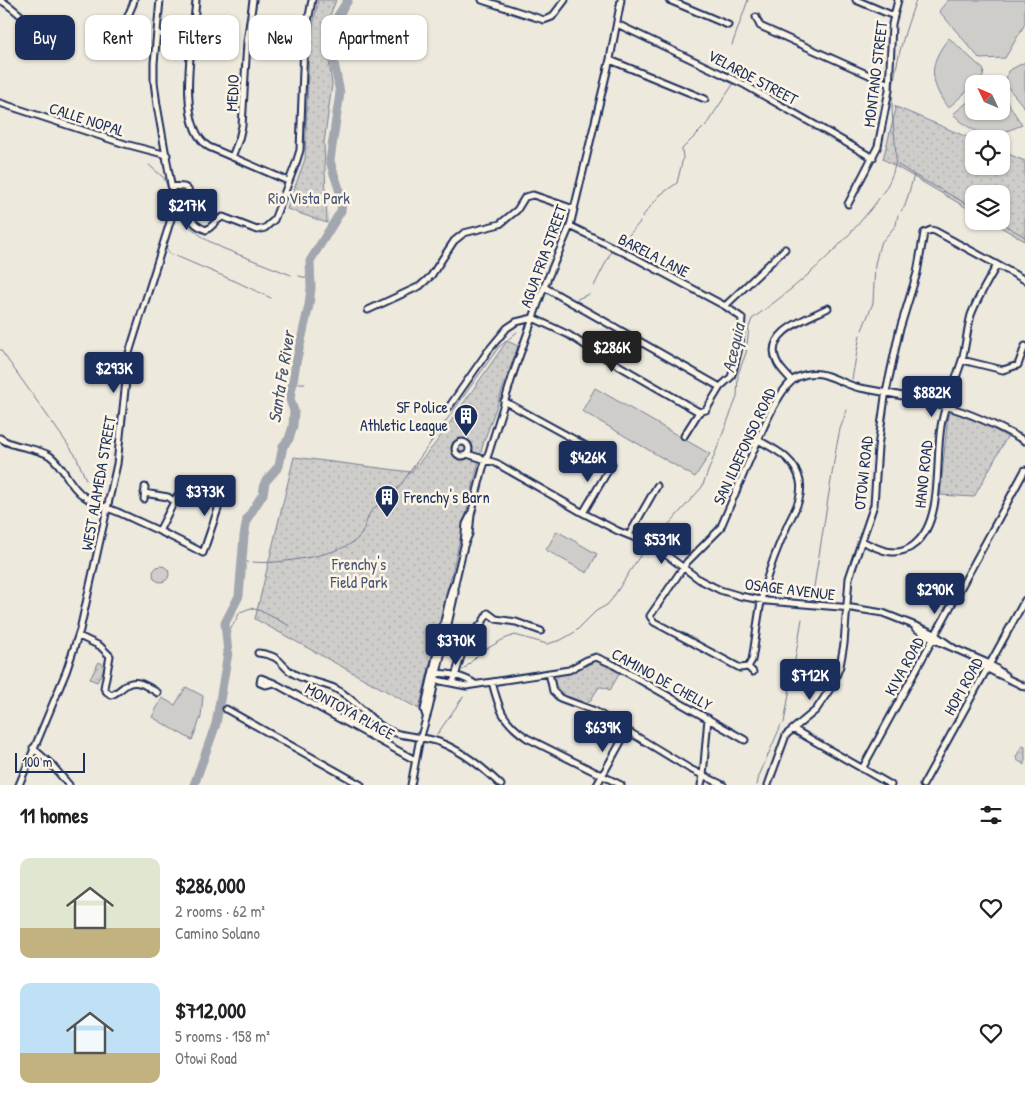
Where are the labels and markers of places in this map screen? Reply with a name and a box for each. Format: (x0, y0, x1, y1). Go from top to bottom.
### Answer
pin: $217K (152, 188, 222, 231)
pin: $286K (577, 330, 647, 373)
pin: $293K (79, 352, 149, 394)
pin: $882K (897, 376, 967, 418)
place label: SF Police Athletic League (360, 396, 449, 436)
building icon: SF Police Athletic League (453, 403, 479, 437)
pin: $426K (553, 440, 623, 483)
pin: $373K (170, 474, 240, 517)
building icon: Frenchy's Barn (374, 484, 400, 518)
place label: Frenchy's Barn (403, 486, 490, 508)
pin: $531K (627, 522, 697, 565)
pin: $290K (900, 572, 970, 615)
pin: $370K (421, 624, 491, 666)
pin: $712K (775, 658, 845, 701)
pin: $639K (568, 710, 638, 753)

